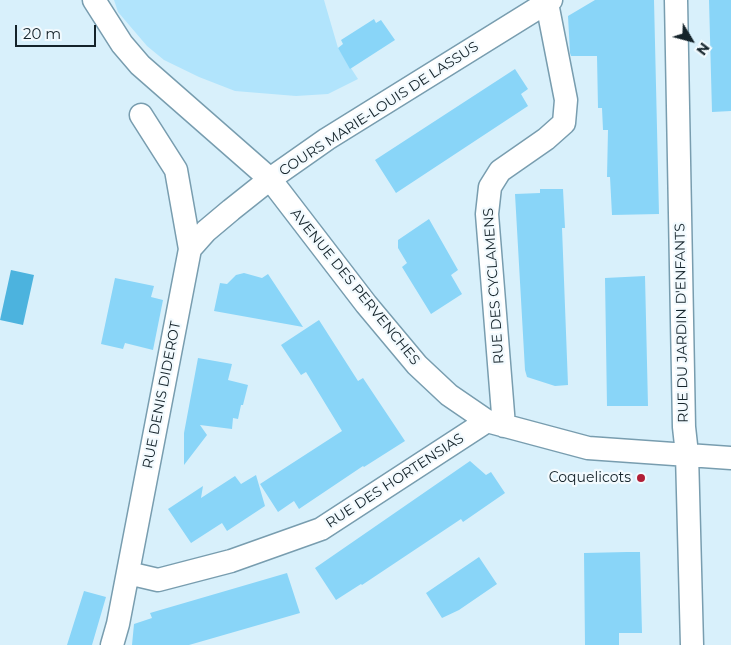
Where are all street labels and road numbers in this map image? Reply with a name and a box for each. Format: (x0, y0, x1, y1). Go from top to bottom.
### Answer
street label: COURS MARIE-LOUIS DE LASSUS (276, 38, 482, 180)
street label: AVENUE DES PERVENCHES (287, 205, 423, 369)
street label: RUE DES CYCLAMENS (480, 207, 508, 365)
street label: RUE DU JARDIN D'ENFANTS (672, 223, 692, 423)
street label: RUE DENIS DIDEROT (139, 320, 185, 470)
street label: RUE DES HORTENSIAS (323, 430, 467, 532)

